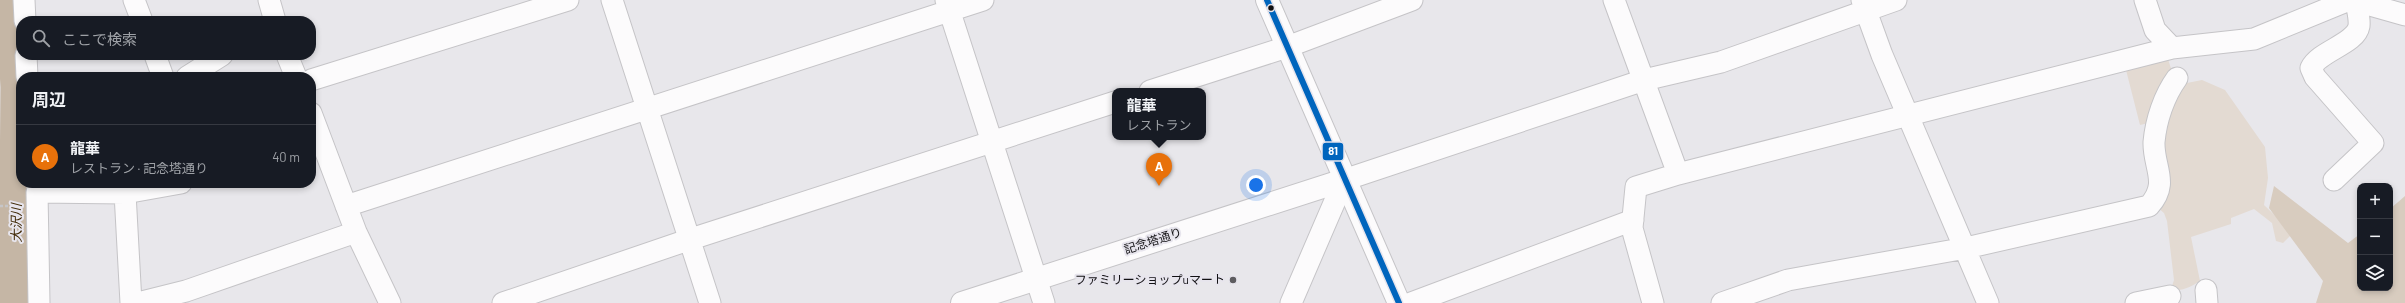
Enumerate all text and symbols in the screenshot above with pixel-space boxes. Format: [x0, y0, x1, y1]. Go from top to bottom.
unlabelled marker [1266, 3, 1276, 13]
search box [16, 16, 316, 60]
icon: search [30, 27, 52, 49]
text: ここで検索 [62, 30, 137, 48]
popup [1112, 88, 1206, 140]
text: 周辺 [32, 89, 66, 109]
text: 龍華 [1126, 96, 1157, 114]
text: レストラン [1126, 117, 1192, 133]
text: 龍華 [70, 139, 100, 157]
line badge: 81 [1322, 142, 1344, 161]
text: 81 [1328, 144, 1338, 157]
text: A [41, 149, 49, 165]
text: 40 m [272, 149, 300, 165]
pin: A [1146, 153, 1172, 186]
text: レストラン · 記念塔通り [70, 160, 208, 176]
your location [1246, 175, 1266, 195]
map controls [2357, 183, 2393, 291]
button: + [2357, 183, 2393, 219]
water label: 大沢川 [8, 202, 24, 243]
button: − [2357, 219, 2393, 255]
street label: 記念塔通り [1122, 224, 1183, 256]
button: layers [2357, 255, 2393, 291]
place label: ファミリーショップuマート [1075, 272, 1225, 286]
marker: ファミリーショップuマート [1228, 275, 1238, 285]

